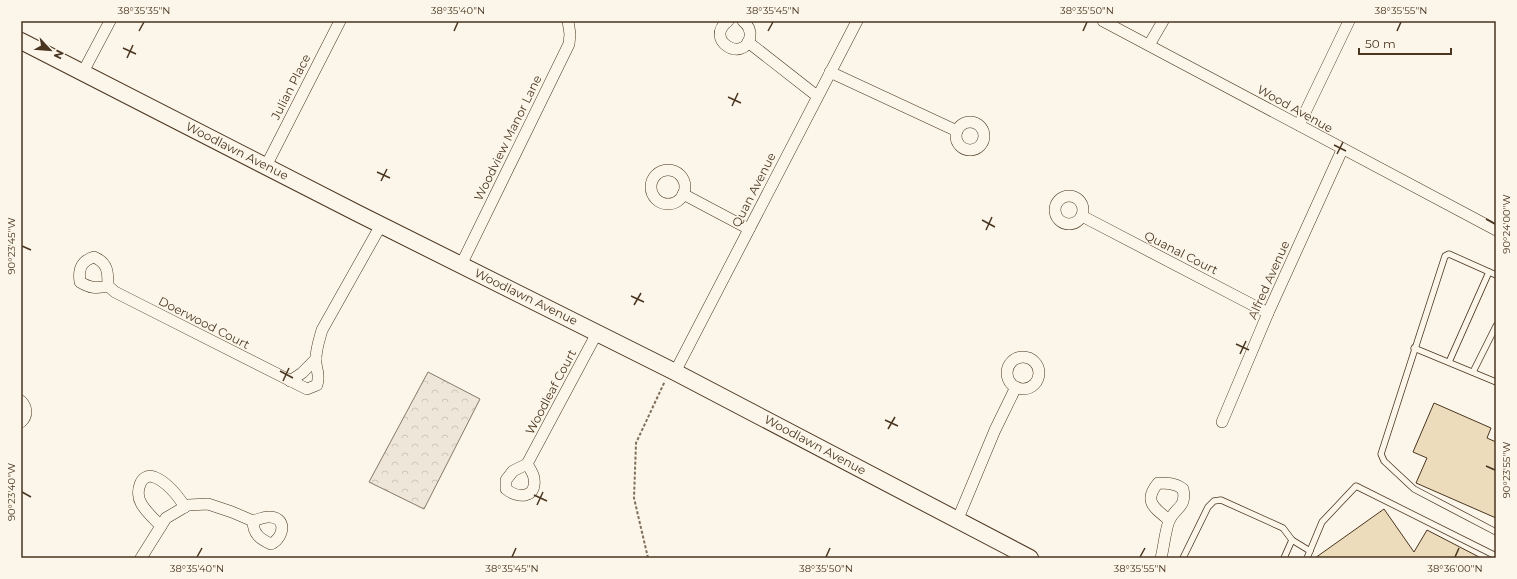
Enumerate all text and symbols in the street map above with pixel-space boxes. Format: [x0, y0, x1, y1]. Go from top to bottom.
text: 38°35'35"N [118, 4, 170, 17]
text: 38°35'40"N [431, 4, 485, 17]
text: 38°35'45"N [746, 4, 800, 17]
text: 38°35'50"N [1060, 4, 1114, 17]
text: 38°35'55"N [1375, 4, 1427, 17]
north arrow [30, 30, 70, 70]
scale bar [1359, 30, 1451, 56]
text: 50 m [1365, 36, 1396, 51]
text: N [51, 47, 67, 61]
street label: Julian Place [267, 51, 314, 123]
street label: Woodview Manor Lane [471, 72, 545, 203]
street label: Wood Avenue [1255, 82, 1336, 136]
street label: Woodlawn Avenue [183, 118, 291, 183]
street label: Quan Avenue [728, 150, 779, 230]
text: 90°24'00"W [1500, 194, 1513, 254]
text: 90°23'45"W [5, 217, 18, 275]
street label: Quanal Court [1142, 228, 1221, 278]
street label: Alfred Avenue [1245, 238, 1293, 321]
street label: Woodlawn Avenue [472, 265, 580, 328]
street label: Doerwood Court [156, 293, 252, 352]
street label: Woodleaf Court [522, 347, 579, 437]
street label: Woodlawn Avenue [762, 411, 869, 478]
text: 90°23'55"W [1500, 442, 1513, 498]
text: 90°23'40"W [5, 463, 18, 521]
text: 38°35'40"N [170, 562, 224, 575]
text: 38°35'45"N [485, 562, 539, 575]
text: 38°35'50"N [799, 562, 853, 575]
text: 38°35'55"N [1114, 562, 1166, 575]
text: 38°36'00"N [1427, 562, 1483, 575]

